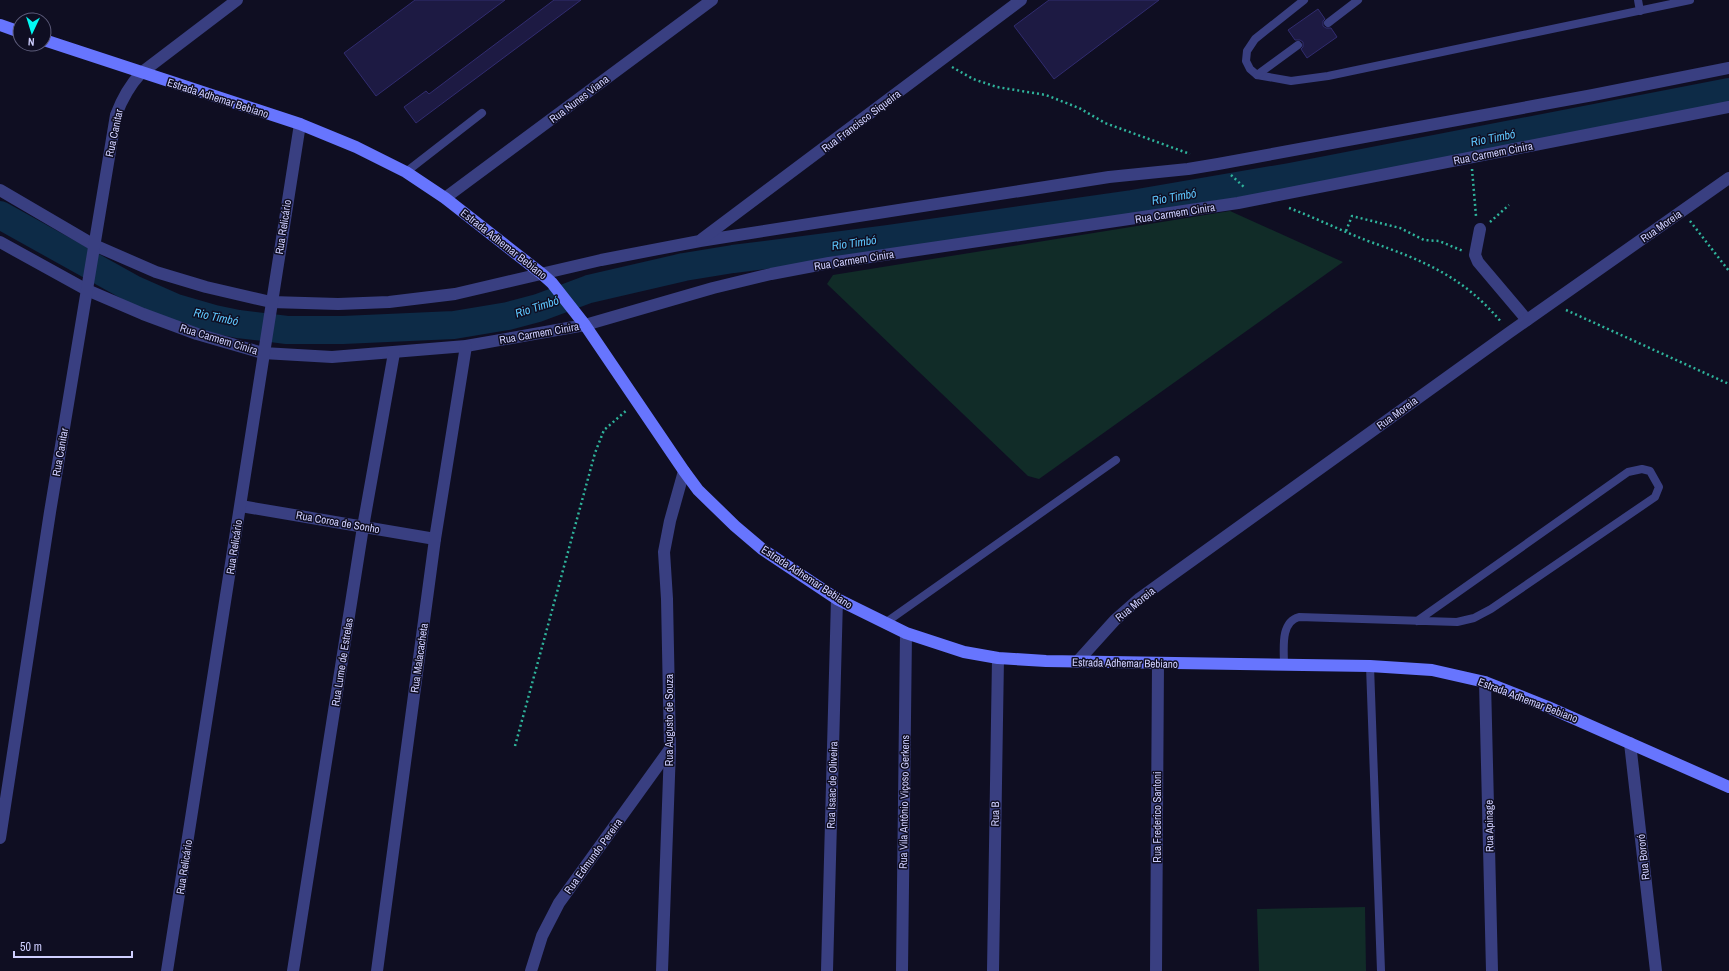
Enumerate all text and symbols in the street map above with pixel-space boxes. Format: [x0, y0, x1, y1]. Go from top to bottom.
north arrow [12, 12, 52, 52]
text: N [28, 35, 35, 49]
street label: Rua Nunes Viana [546, 72, 612, 126]
street label: Estrada Adhemar Bebiano [166, 75, 270, 121]
street label: Rua Francisco Siqueira [819, 87, 903, 155]
street label: Rua Canitar [102, 108, 126, 158]
water label: Rio Timbó [1469, 126, 1517, 150]
street label: Rua Carmem Cinira [1452, 138, 1534, 168]
water label: Rio Timbó [1150, 185, 1198, 209]
street label: Rua Relicário [272, 199, 294, 255]
street label: Rua Carmem Cinira [1134, 200, 1216, 226]
street label: Estrada Adhemar Bebiano [458, 206, 550, 282]
street label: Rua Moreia [1638, 207, 1684, 245]
water label: Rio Timbó [830, 232, 878, 254]
street label: Rua Carmem Cinira [813, 247, 895, 273]
water label: Rio Timbó [513, 292, 562, 322]
water label: Rio Timbó [192, 304, 240, 330]
street label: Rua Carmem Cinira [498, 319, 580, 347]
street label: Rua Carmem Cinira [178, 321, 260, 357]
street label: Rua Moreia [1374, 393, 1420, 433]
street label: Rua Canitar [49, 427, 71, 477]
street label: Rua Coroa de Sonho [295, 508, 381, 536]
street label: Rua Relicário [223, 519, 245, 575]
street label: Estrada Adhemar Bebiano [759, 542, 855, 612]
street label: Rua Moreia [1112, 584, 1158, 624]
street label: Rua Lume de Estrelas [328, 616, 356, 707]
street label: Rua Malacacheta [407, 622, 431, 694]
street label: Estrada Adhemar Bebiano [1072, 655, 1178, 671]
street label: Rua Augusto de Souza [662, 674, 676, 766]
street label: Estrada Adhemar Bebiano [1476, 675, 1580, 725]
street label: Rua Vila Antônio Viçoso Gerkens [896, 734, 912, 869]
street label: Rua Isaac de Oliveira [823, 741, 841, 829]
street label: Rua Frederico Santoni [1150, 771, 1164, 863]
street label: Rua Apinage [1482, 800, 1496, 852]
street label: Rua B [988, 801, 1002, 827]
street label: Rua Edmundo Pereira [561, 816, 625, 896]
street label: Rua Bororó [1634, 833, 1652, 881]
street label: Rua Relicário [173, 839, 195, 895]
scale bar [14, 933, 132, 959]
text: 50 m [20, 939, 42, 955]

